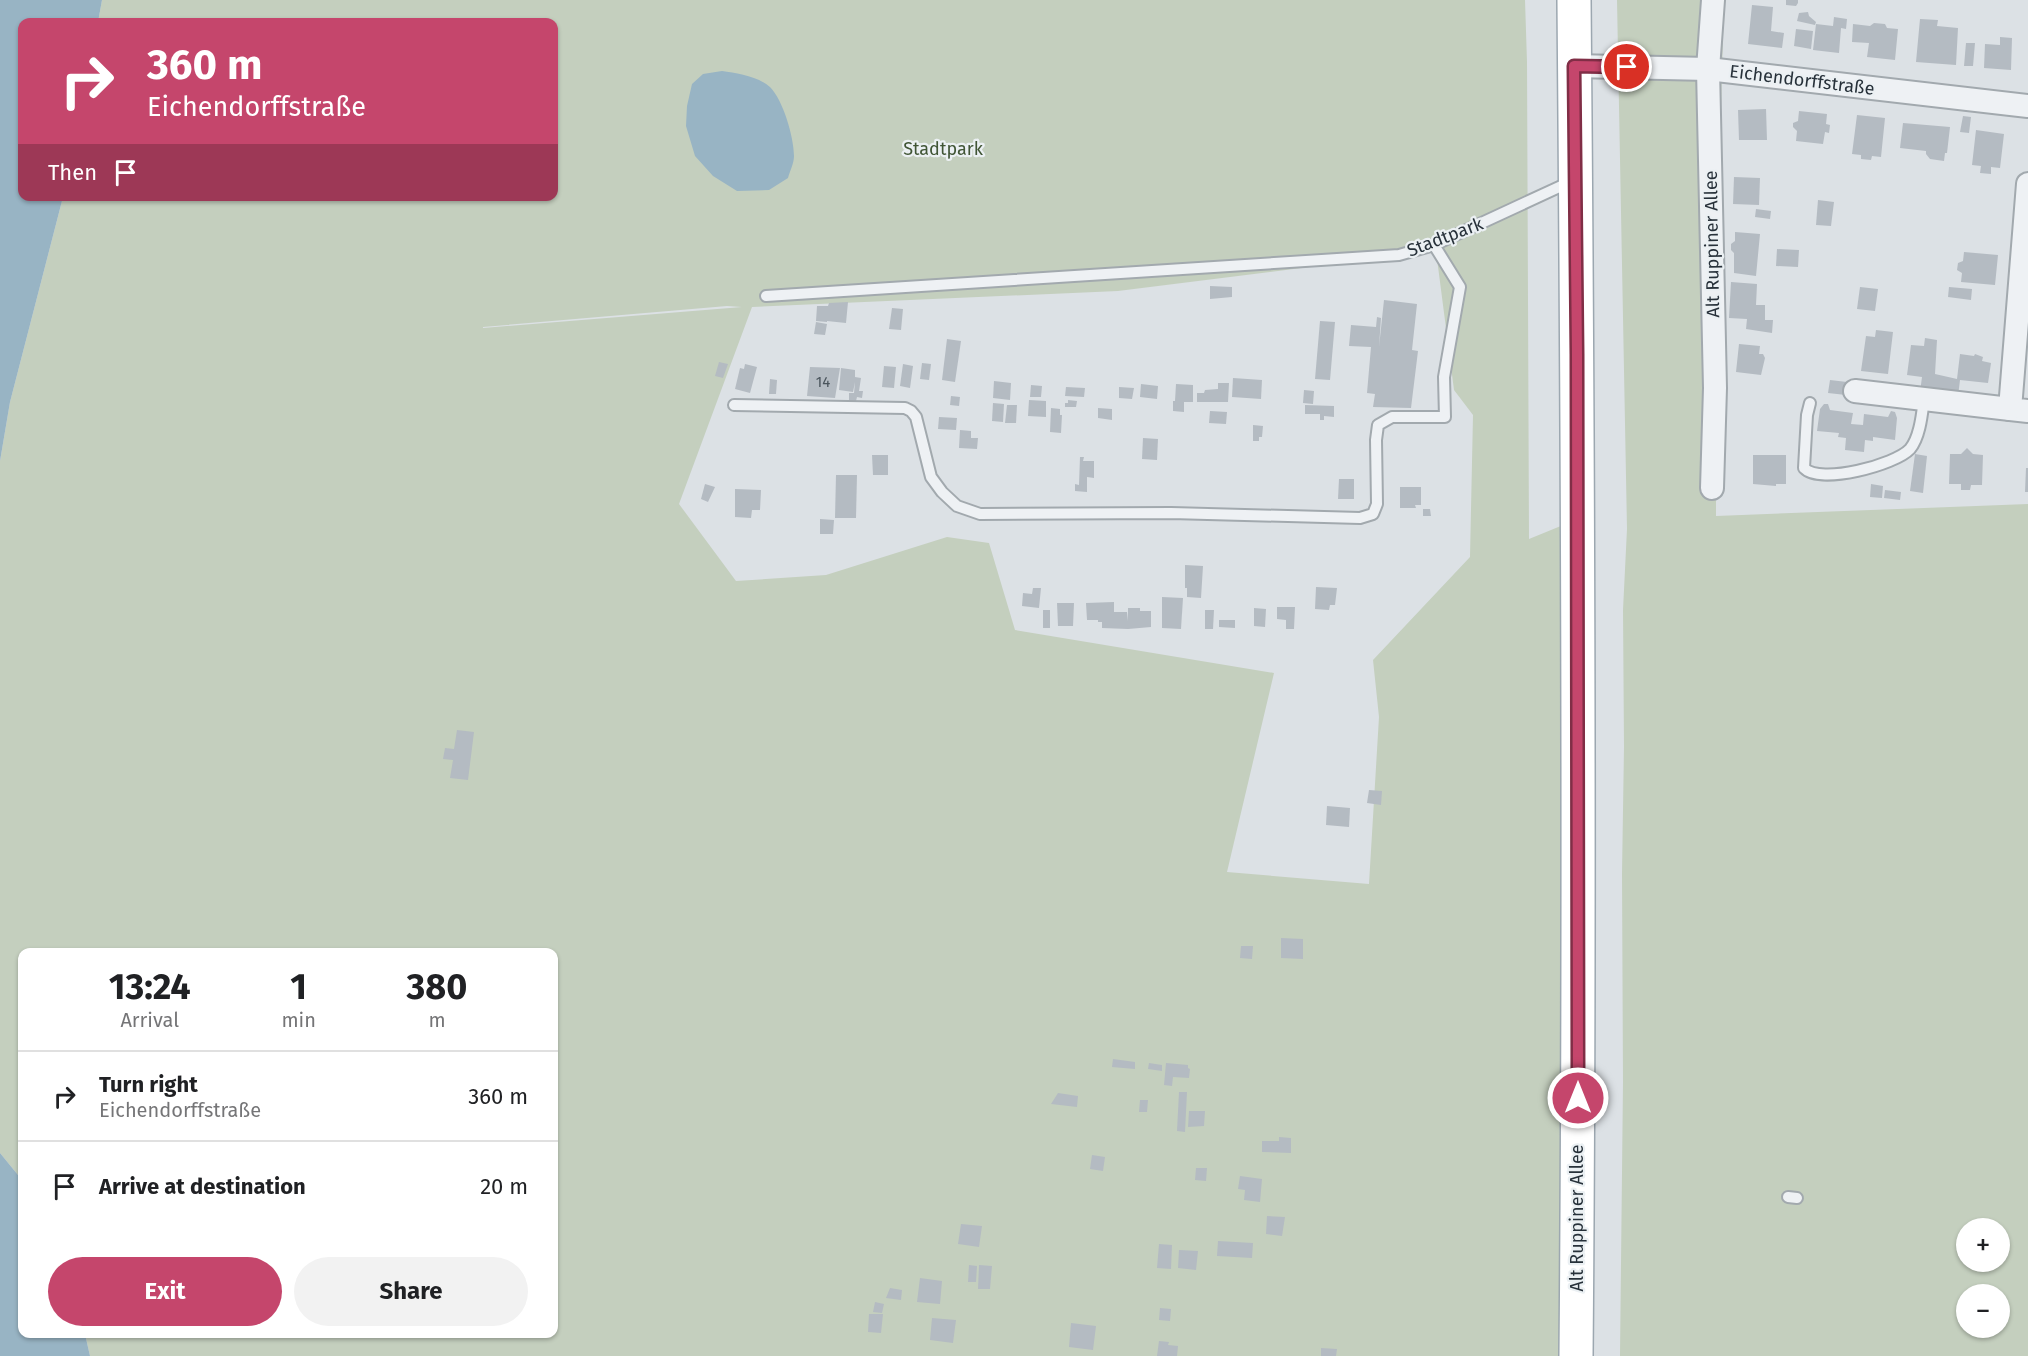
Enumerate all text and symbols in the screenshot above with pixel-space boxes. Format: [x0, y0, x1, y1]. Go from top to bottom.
text: 360 m [147, 40, 263, 90]
pin [1601, 41, 1652, 92]
icon: right [48, 42, 126, 120]
icon: arrive [1610, 50, 1643, 83]
street label: Eichendorffstraße [1728, 60, 1876, 100]
text: Eichendorffstraße [147, 91, 366, 123]
park label: Stadtpark [903, 138, 984, 160]
icon: arrive [109, 156, 142, 189]
text: Then [48, 159, 97, 186]
street label: Alt Ruppiner Allee [1700, 170, 1724, 318]
street label: Stadtpark [1404, 212, 1487, 262]
house number: 14 [816, 373, 830, 391]
text: 13:24 [109, 965, 191, 1009]
text: 1 [290, 965, 307, 1009]
text: 380 [407, 965, 467, 1009]
text: Arrival [120, 1008, 179, 1032]
text: min [281, 1008, 316, 1032]
text: m [428, 1008, 446, 1032]
position arrow [1546, 1066, 1610, 1130]
text: Turn right [99, 1071, 198, 1098]
icon: right [48, 1080, 81, 1113]
text: 360 m [468, 1083, 528, 1110]
text: Eichendorffstraße [99, 1098, 261, 1122]
street label: Alt Ruppiner Allee [1566, 1144, 1588, 1292]
icon: arrive [48, 1170, 81, 1203]
text: Arrive at destination [99, 1173, 306, 1200]
text: 20 m [480, 1173, 528, 1200]
map controls [1956, 1218, 2010, 1338]
button: + [1956, 1218, 2010, 1272]
button: Exit [48, 1257, 282, 1326]
button: Share [294, 1257, 528, 1326]
button: − [1956, 1284, 2010, 1338]

